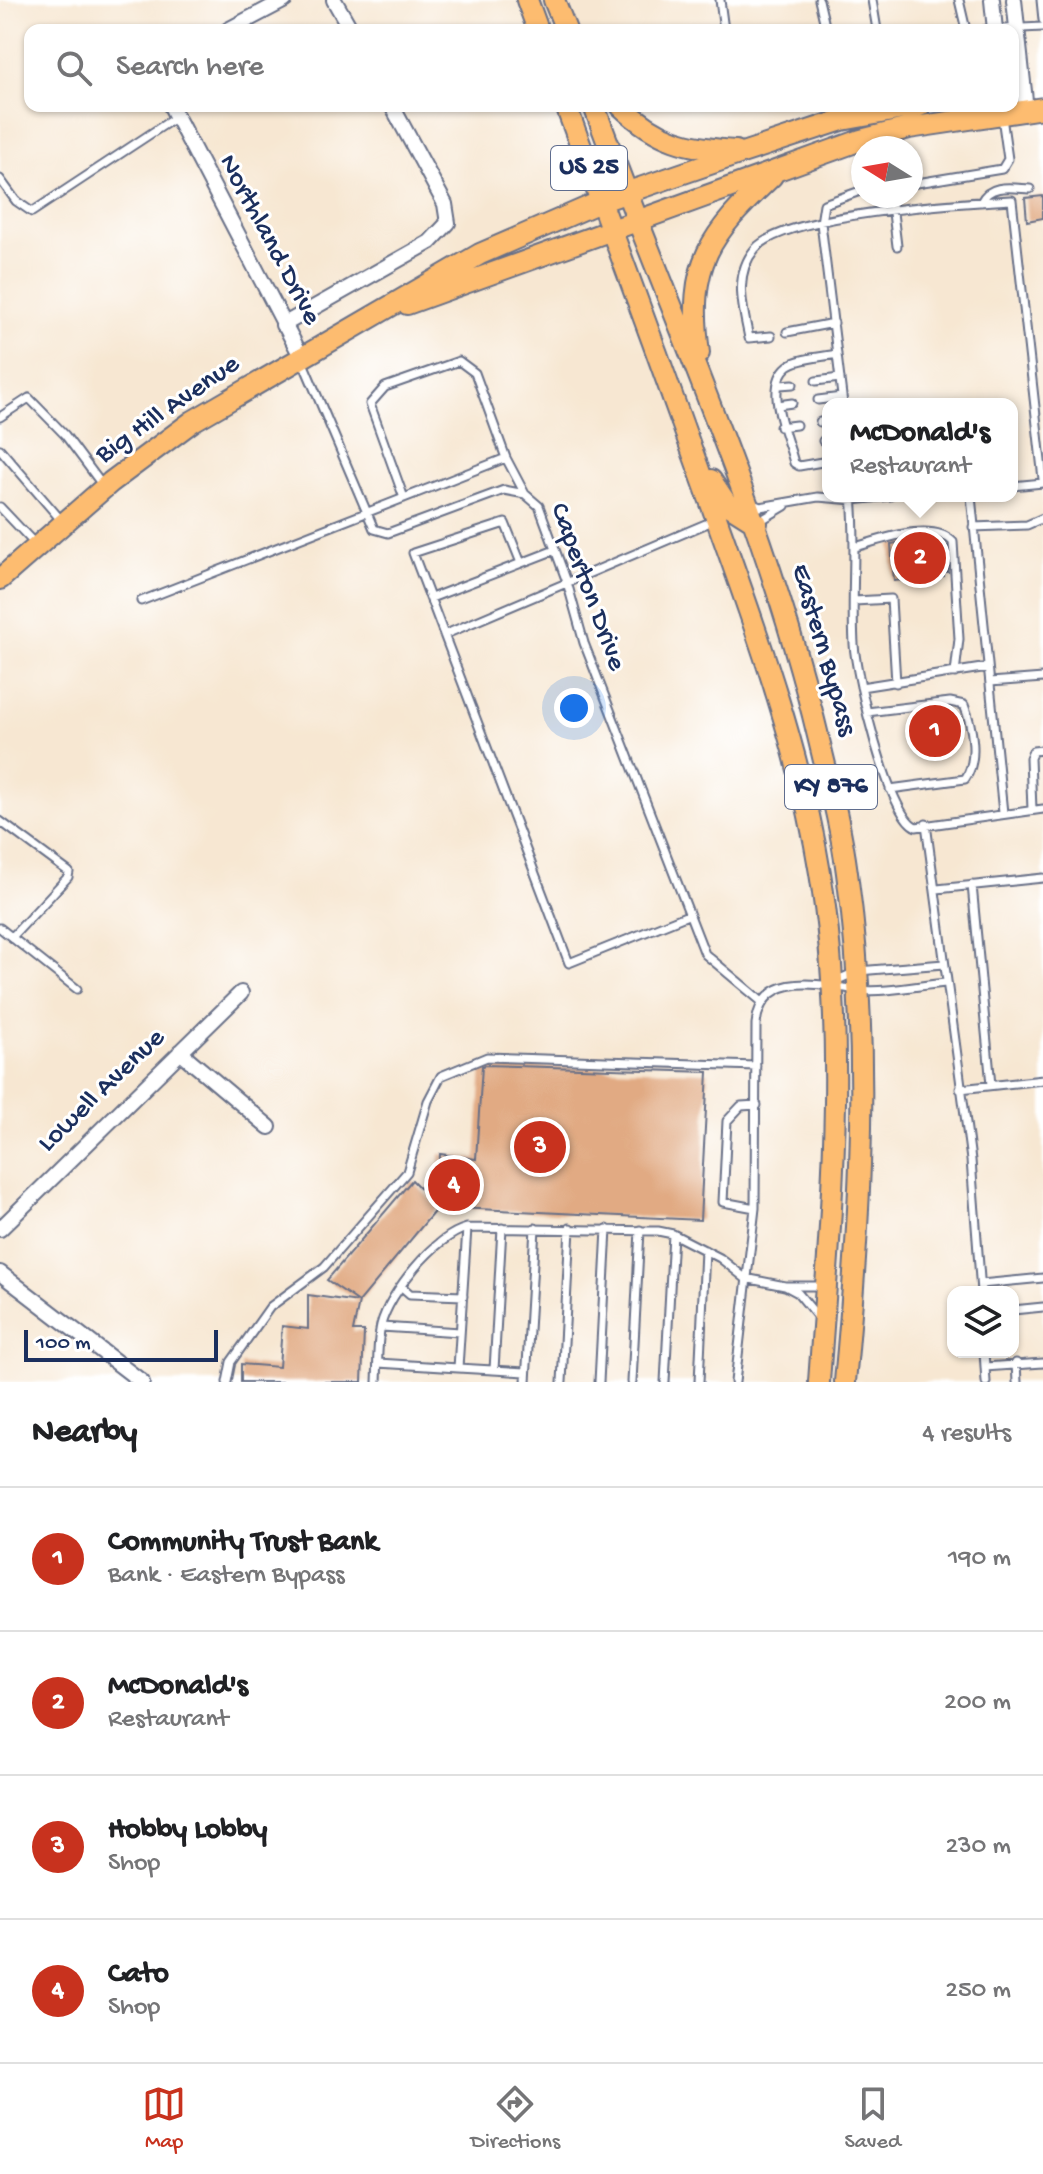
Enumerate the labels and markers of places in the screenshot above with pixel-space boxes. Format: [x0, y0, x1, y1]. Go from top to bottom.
pin: 2 [894, 528, 946, 588]
pin: 1 [909, 701, 961, 761]
pin: 3 [514, 1117, 566, 1177]
pin: 4 [428, 1155, 480, 1215]

